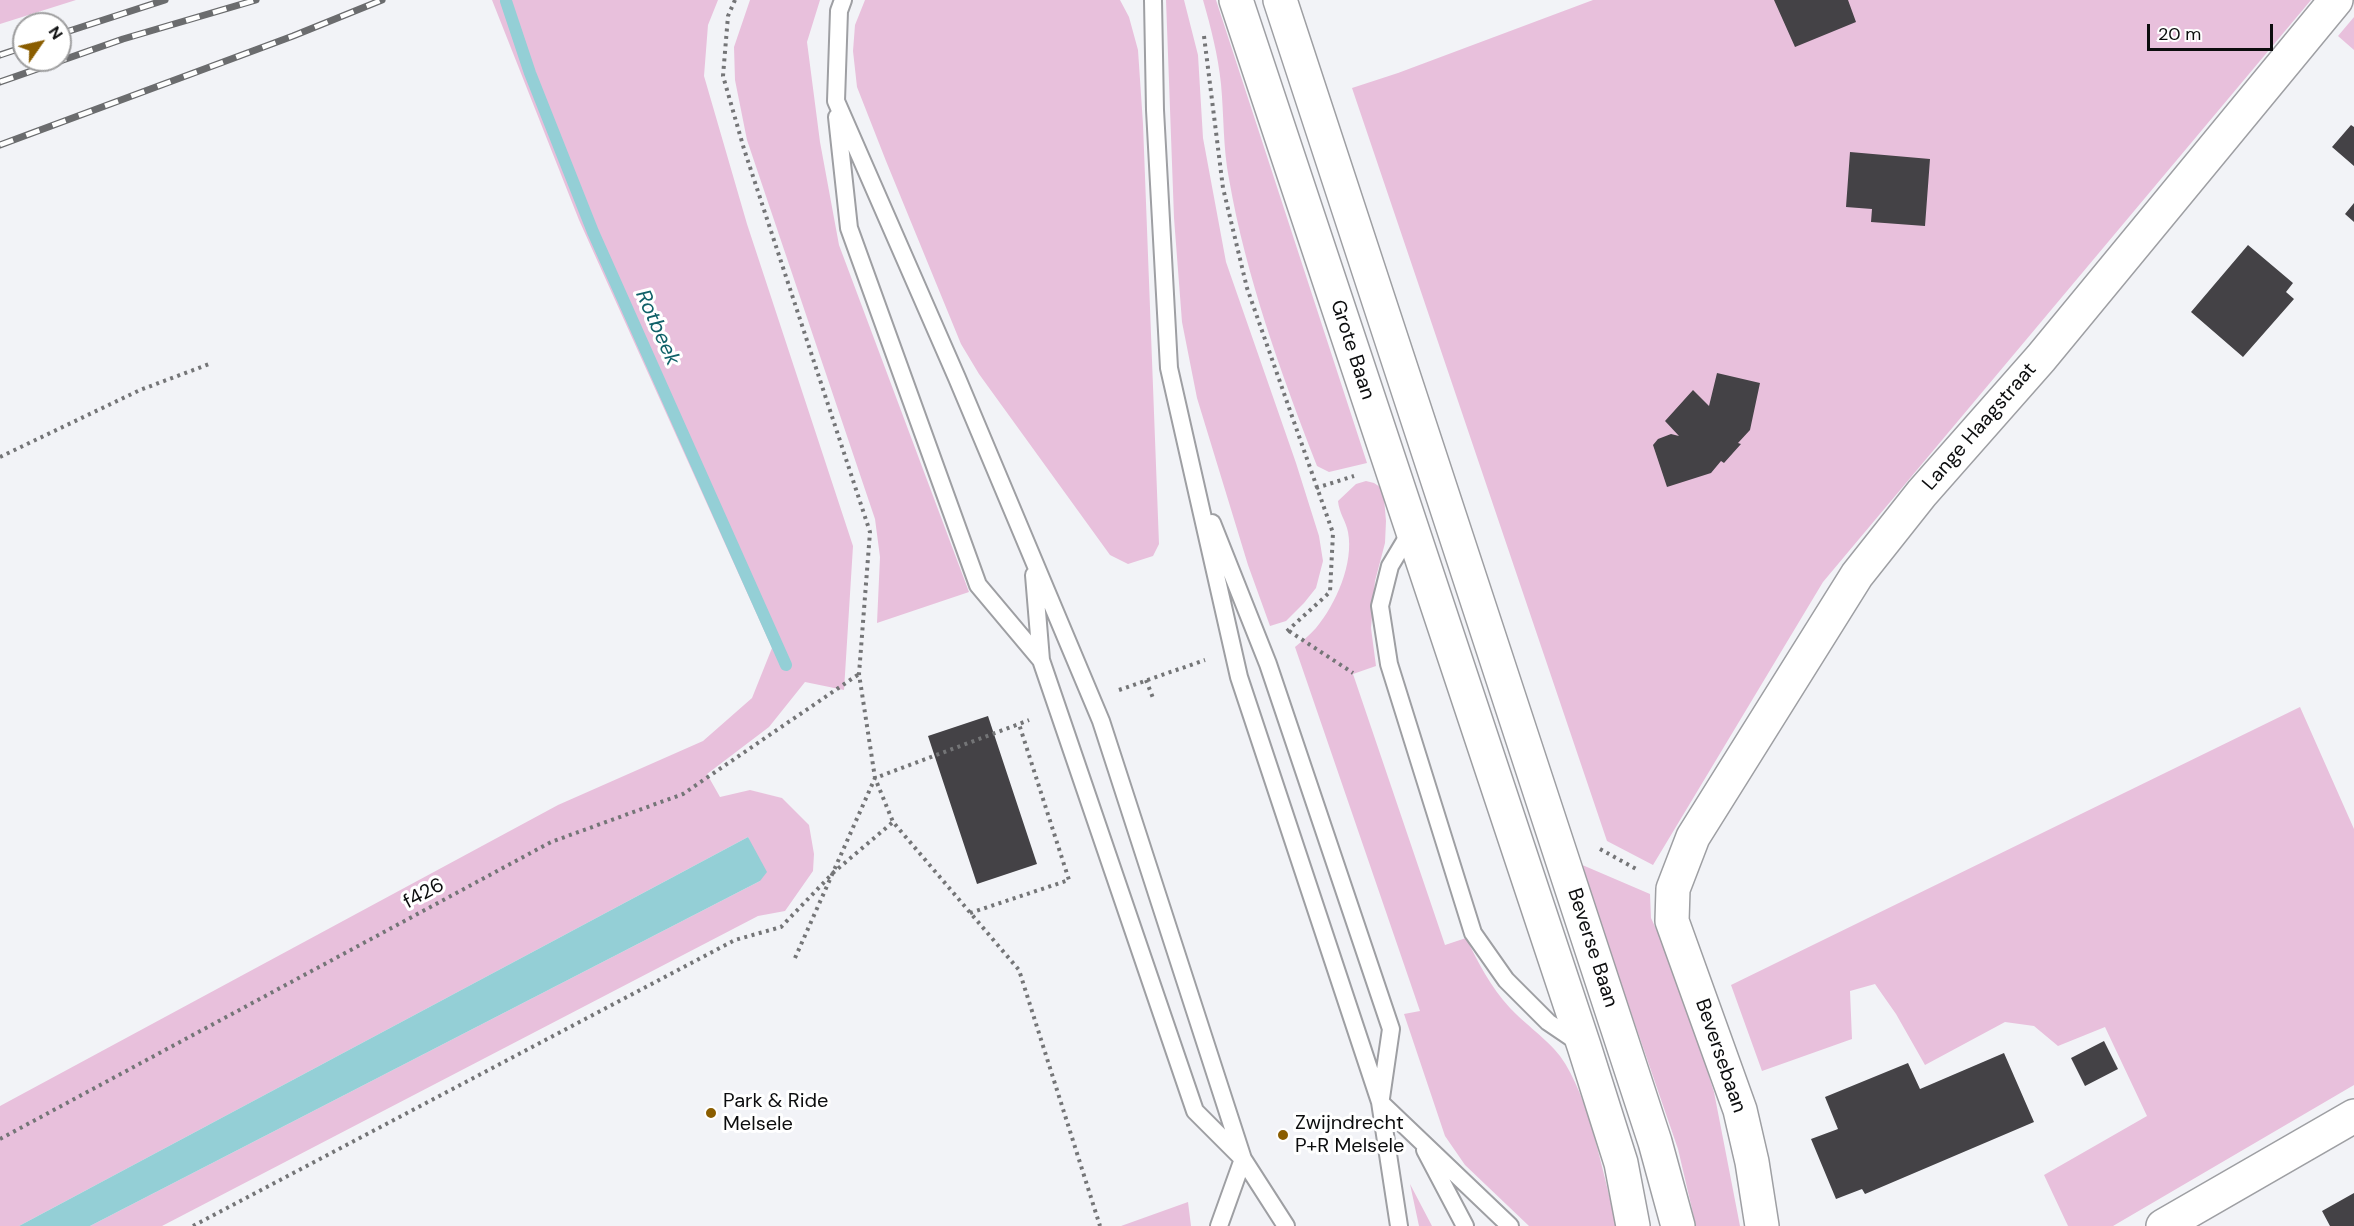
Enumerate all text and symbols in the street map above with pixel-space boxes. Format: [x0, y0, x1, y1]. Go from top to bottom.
north arrow [12, 12, 72, 72]
scale bar [2150, 12, 2276, 50]
text: N [44, 22, 68, 43]
text: 20 m [2158, 22, 2201, 46]
water label: Rotbeek [629, 286, 685, 370]
street label: Grote Baan [1325, 297, 1379, 403]
street label: Lange Haagstraat [1918, 358, 2042, 496]
street label: f426 [400, 873, 448, 915]
street label: Beverse Baan [1561, 885, 1623, 1011]
street label: Beversebaan [1689, 996, 1751, 1116]
place label: Park & Ride Melsele [723, 1090, 828, 1137]
marker: Park & Ride Melsele [704, 1106, 718, 1120]
place label: Zwijndrecht P+R Melsele [1295, 1112, 1404, 1159]
marker: Zwijndrecht P+R Melsele [1276, 1128, 1290, 1142]

